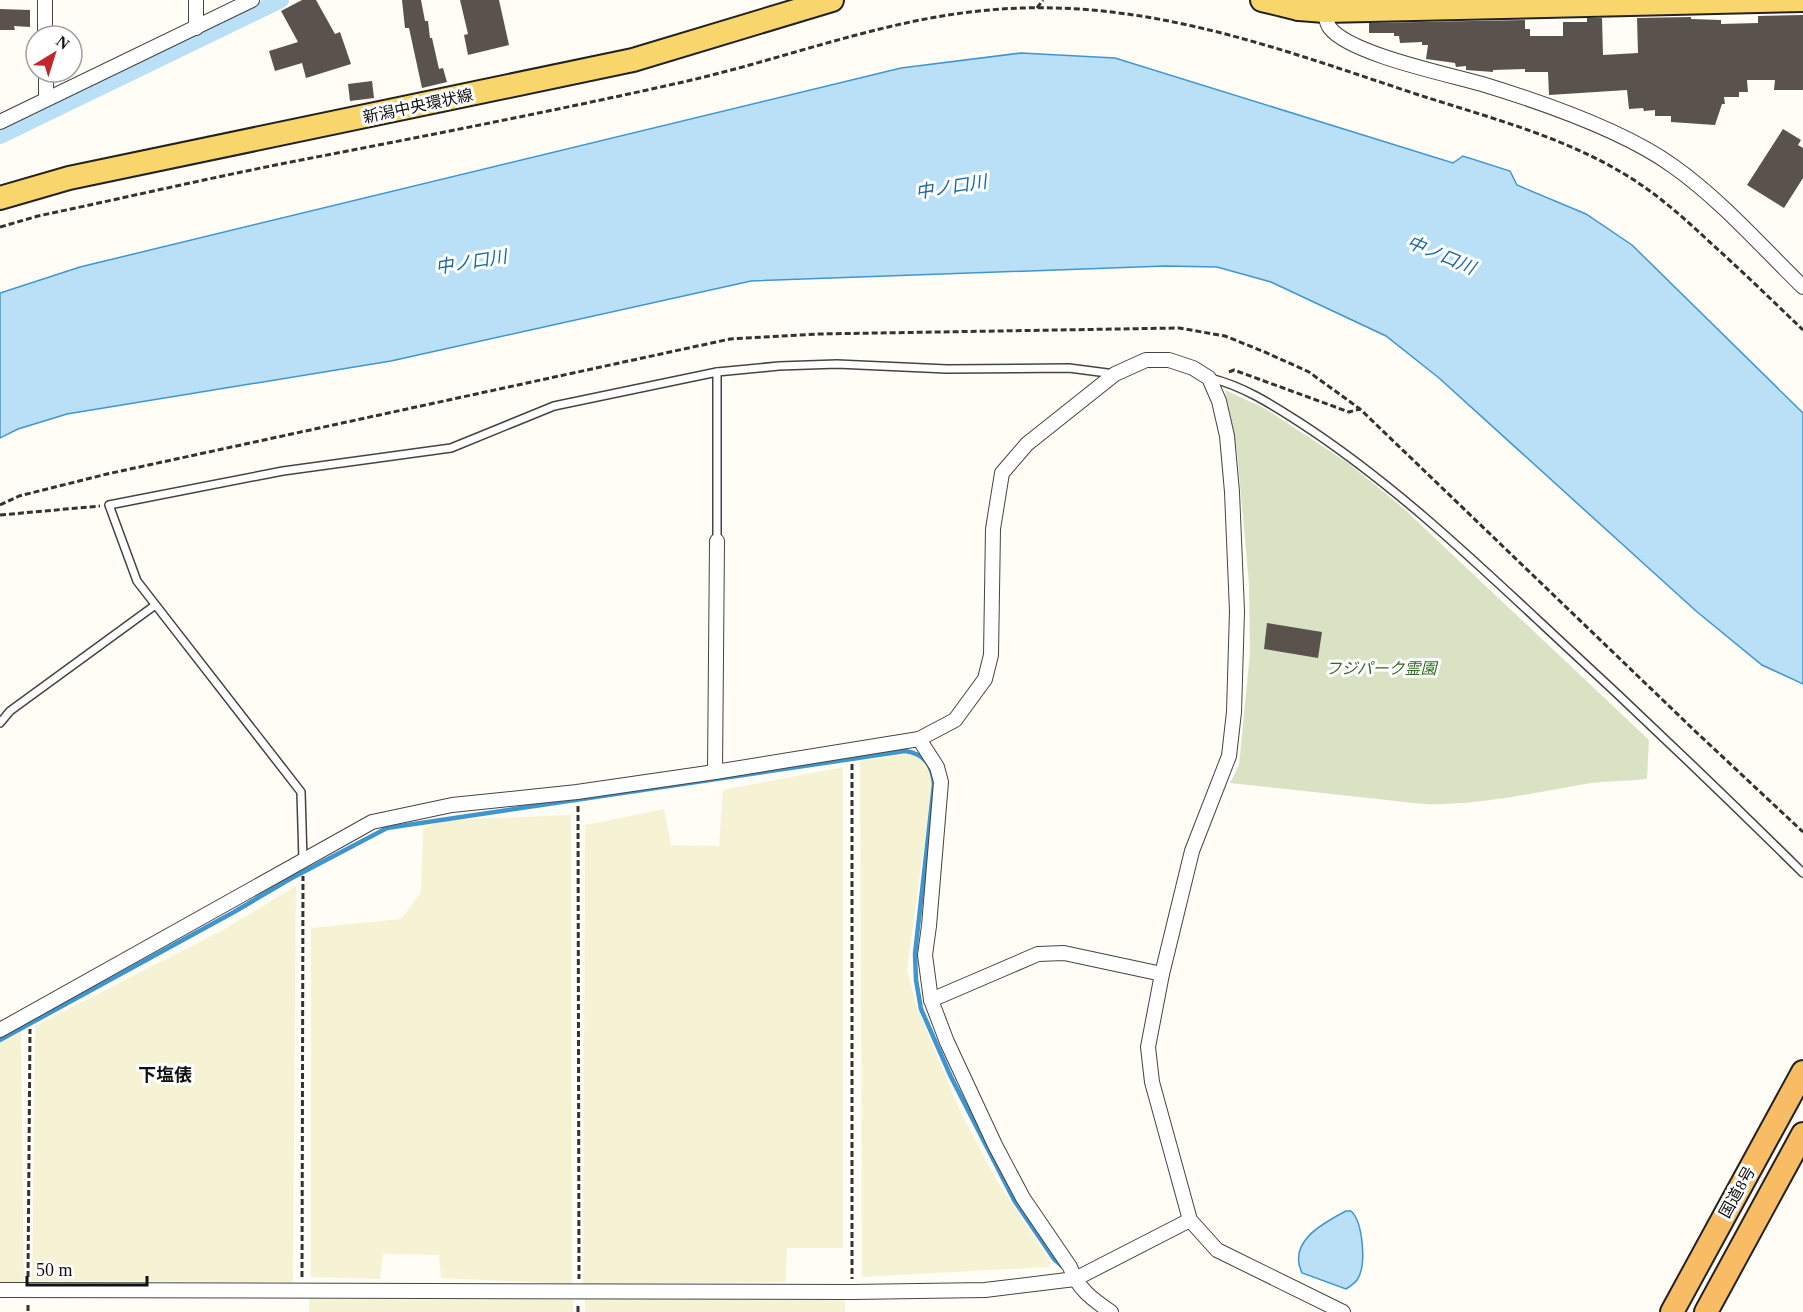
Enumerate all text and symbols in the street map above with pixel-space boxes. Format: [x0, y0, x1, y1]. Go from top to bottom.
north arrow [24, 24, 84, 84]
text: N [53, 32, 73, 53]
street label: 新潟中央環状線 [361, 86, 475, 126]
water label: 中ノ口川 [914, 171, 990, 203]
water label: 中ノ口川 [1404, 232, 1480, 279]
water label: 中ノ口川 [434, 246, 510, 278]
park label: フジパーク霊園 [1325, 660, 1439, 677]
district label: 下塩俵 [138, 1065, 192, 1085]
street label: 国道8号 [1716, 1163, 1758, 1221]
scale bar [27, 1249, 147, 1287]
text: 50 m [36, 1260, 73, 1280]

